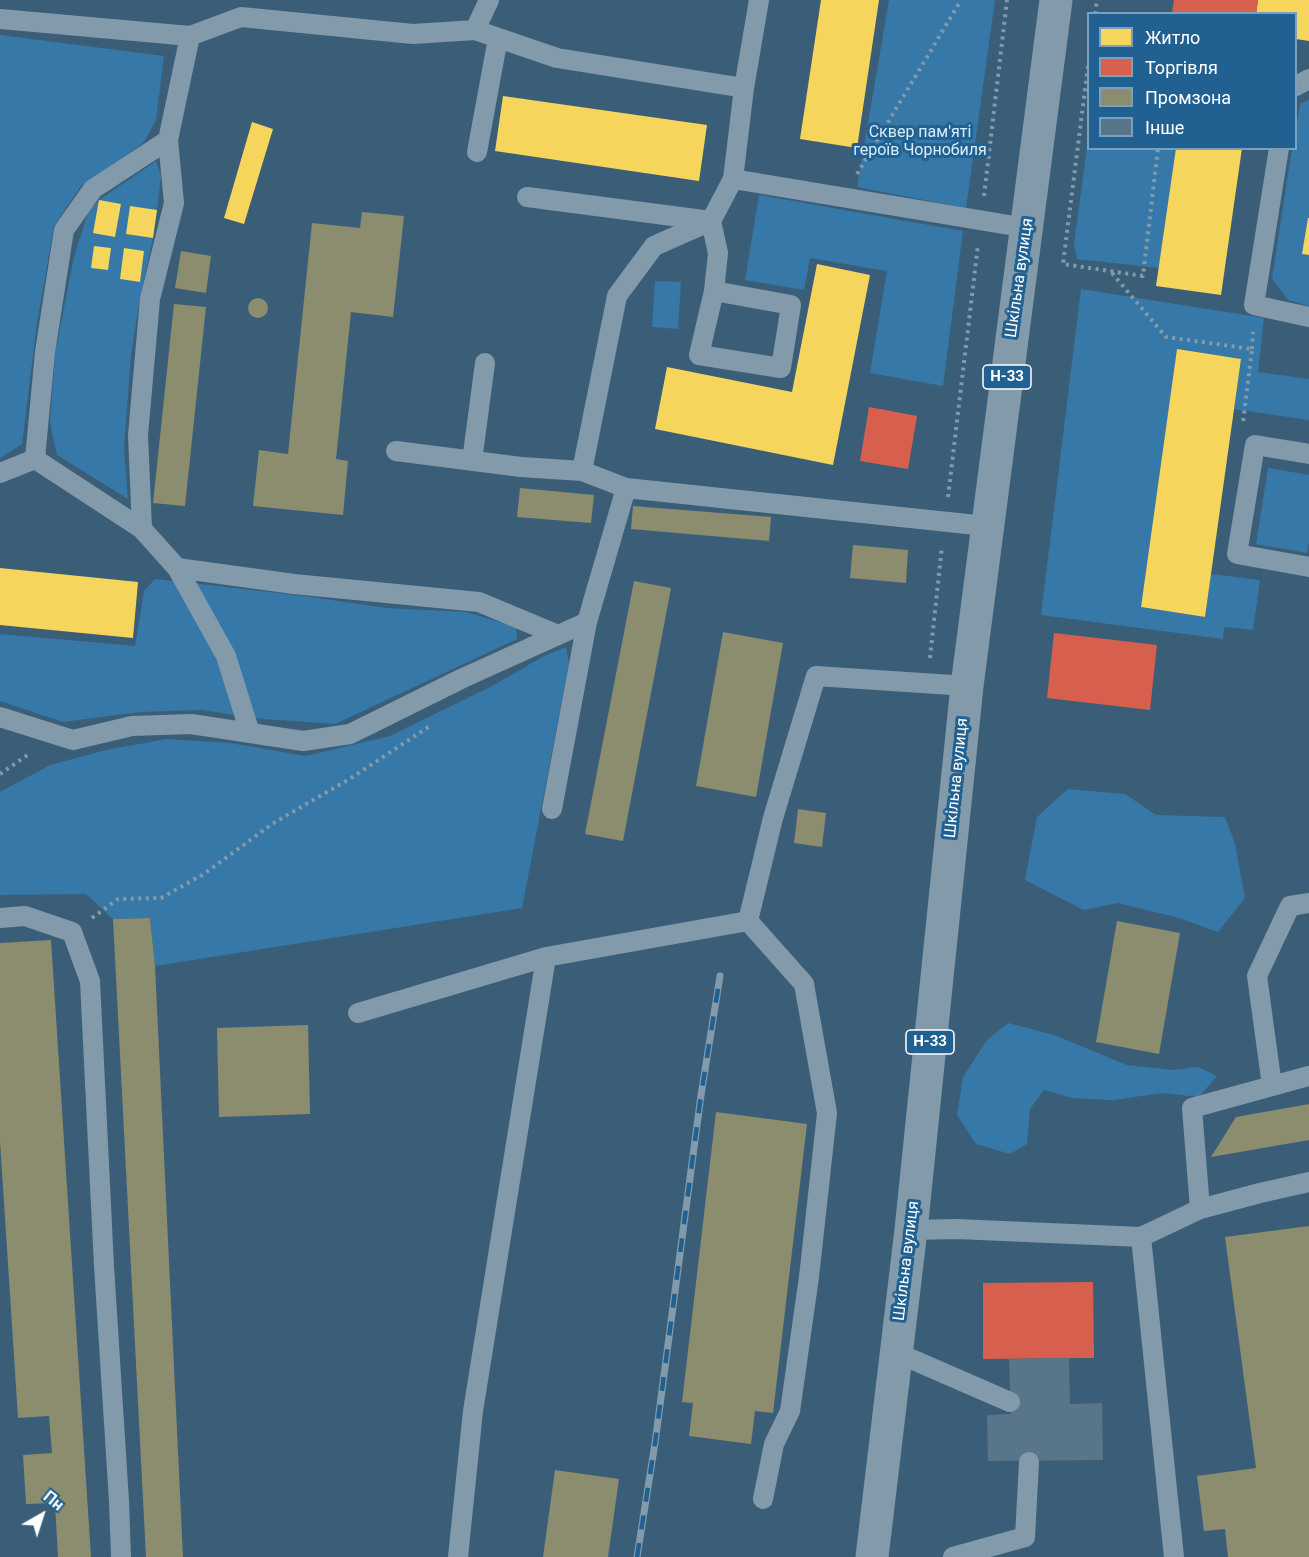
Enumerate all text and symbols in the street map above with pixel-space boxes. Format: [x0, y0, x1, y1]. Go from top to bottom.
legend [1087, 12, 1297, 150]
text: Житло [1145, 27, 1200, 48]
text: Торгівля [1145, 57, 1218, 78]
text: Промзона [1145, 87, 1231, 108]
text: Інше [1145, 117, 1184, 138]
park label: Сквер пам'яті героїв Чорнобиля [853, 123, 987, 161]
street label: Шкільна вулиця [1002, 217, 1038, 339]
road number: Н-33 [983, 365, 1031, 389]
street label: Шкільна вулиця [941, 717, 973, 839]
road number: Н-33 [906, 1030, 954, 1054]
street label: Шкільна вулиця [890, 1200, 924, 1322]
north arrow [12, 1485, 72, 1545]
text: Пн [40, 1487, 68, 1514]

